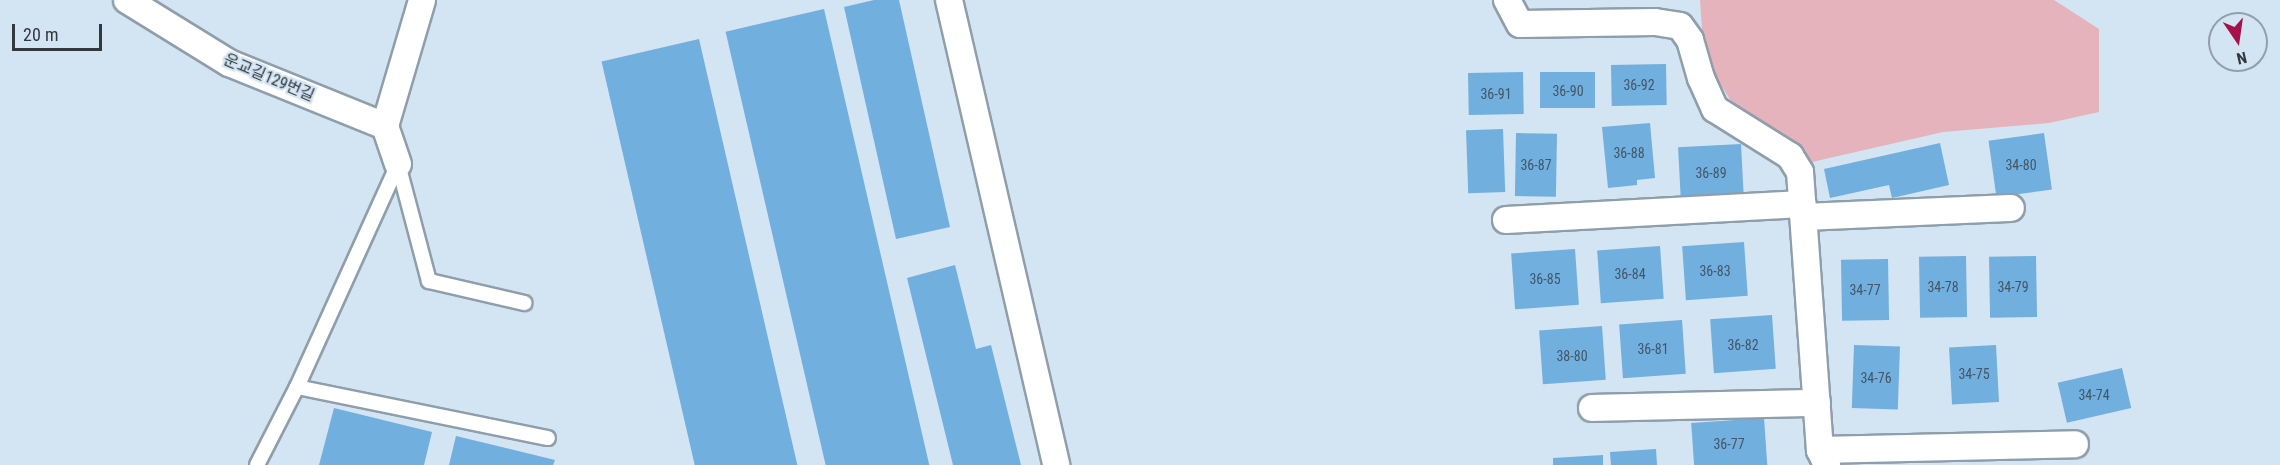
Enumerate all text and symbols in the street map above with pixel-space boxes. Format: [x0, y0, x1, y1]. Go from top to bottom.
scale bar [15, 12, 105, 50]
north arrow [2208, 12, 2268, 72]
text: 20 m [23, 24, 58, 45]
text: N [2235, 48, 2249, 68]
street label: 운교길129번길 [220, 50, 318, 106]
house number: 36-92 [1623, 77, 1655, 93]
house number: 36-90 [1552, 83, 1584, 99]
house number: 36-91 [1480, 86, 1512, 102]
house number: 36-88 [1613, 145, 1645, 161]
house number: 36-87 [1520, 157, 1552, 173]
house number: 34-80 [2005, 157, 2037, 173]
house number: 36-89 [1695, 165, 1727, 181]
house number: 36-83 [1699, 263, 1731, 279]
house number: 36-84 [1614, 266, 1646, 282]
house number: 36-85 [1529, 271, 1561, 287]
house number: 34-78 [1927, 279, 1959, 295]
house number: 34-79 [1997, 279, 2029, 295]
house number: 34-77 [1849, 282, 1881, 298]
house number: 36-82 [1727, 337, 1759, 353]
house number: 36-81 [1637, 341, 1669, 357]
house number: 38-80 [1556, 348, 1588, 364]
house number: 34-75 [1958, 366, 1990, 382]
house number: 34-76 [1860, 370, 1892, 386]
house number: 34-74 [2078, 387, 2110, 403]
house number: 36-77 [1713, 436, 1745, 452]

